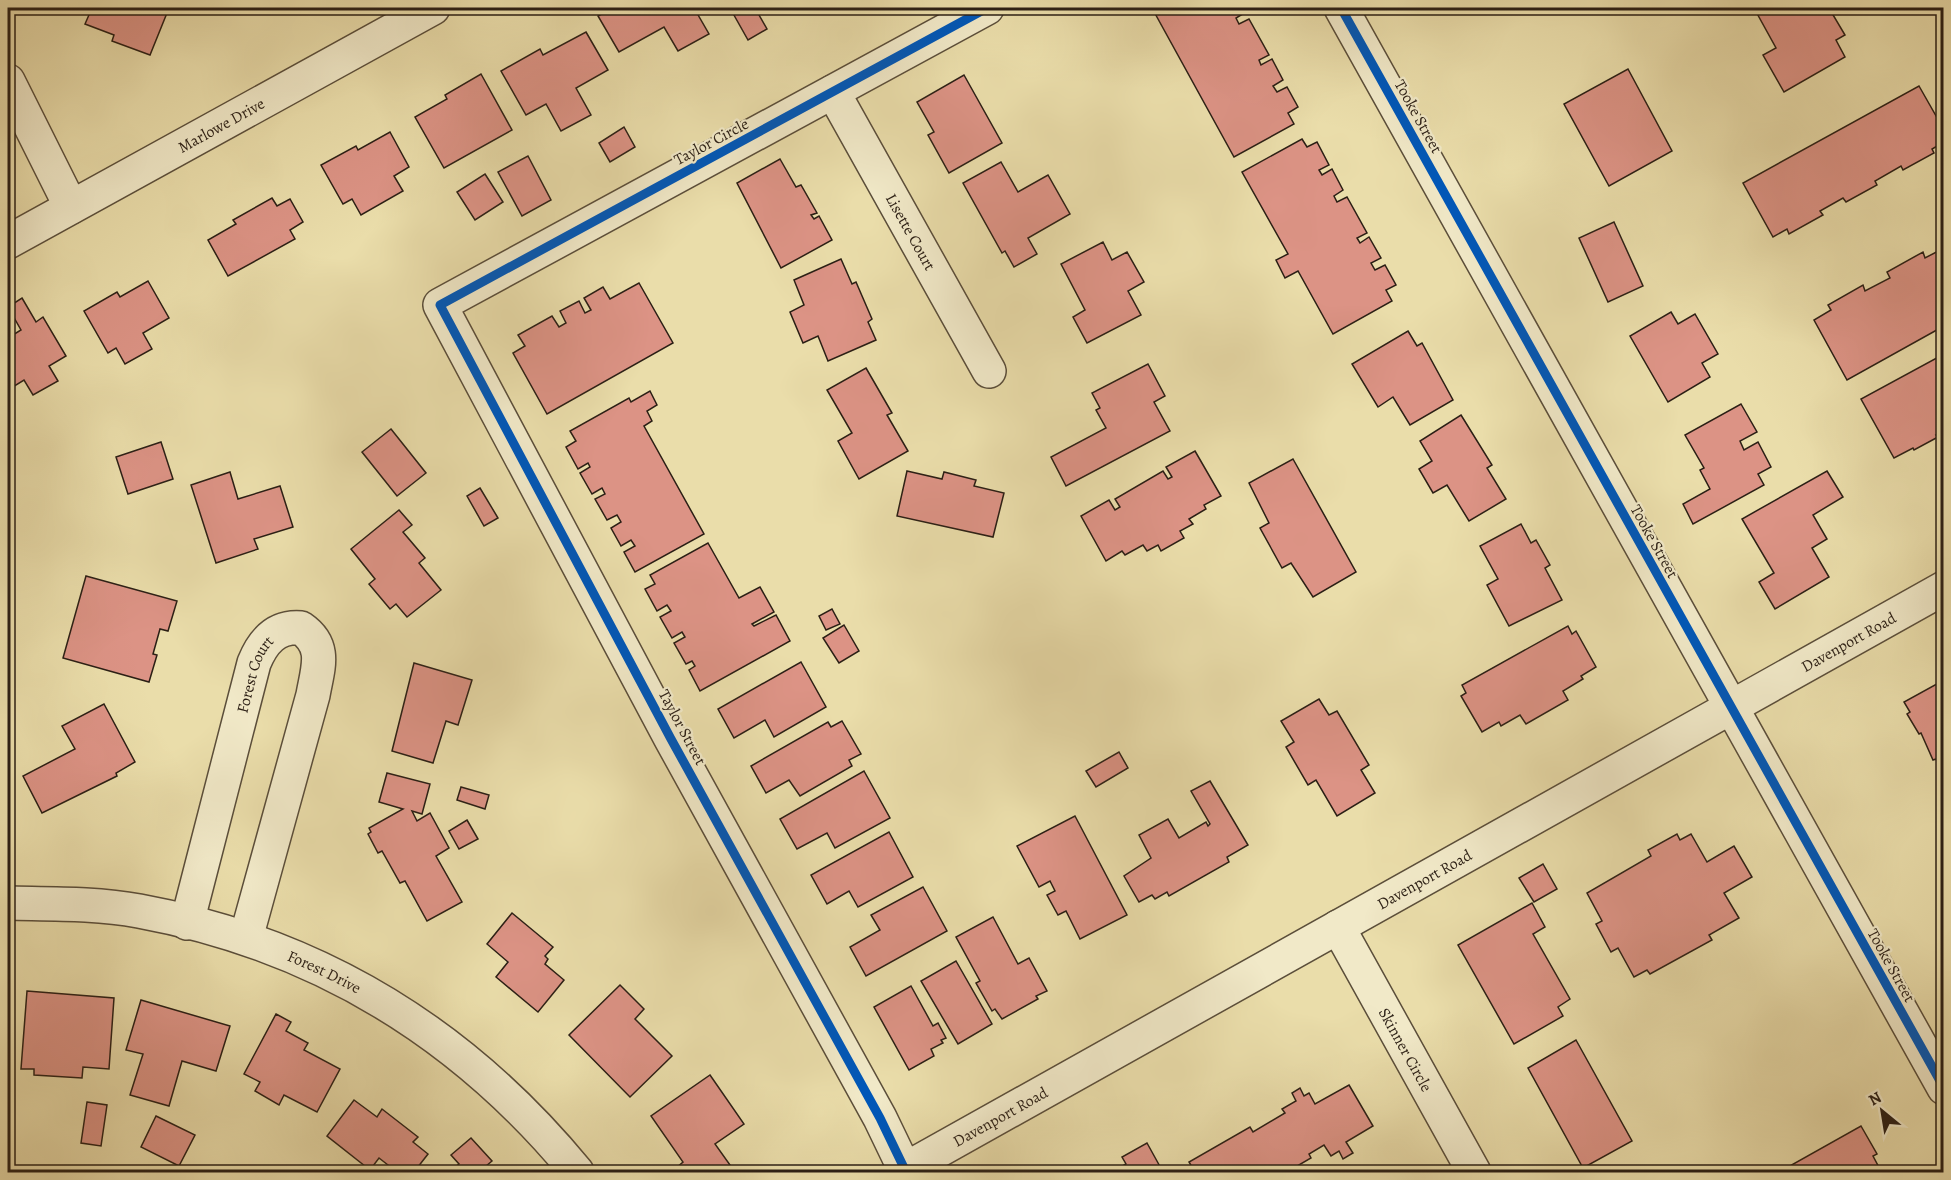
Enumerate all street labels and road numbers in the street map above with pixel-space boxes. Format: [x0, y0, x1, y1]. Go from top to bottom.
street label: Tooke Street [1389, 76, 1447, 157]
street label: Marlowe Drive [174, 93, 269, 158]
street label: Taylor Circle [670, 113, 753, 171]
street label: Lisette Court [880, 190, 941, 275]
street label: Tooke Street [1625, 501, 1683, 582]
street label: Davenport Road [1797, 607, 1900, 678]
street label: Forest Court [232, 631, 279, 715]
street label: Taylor Street [653, 686, 711, 769]
street label: Davenport Road [1373, 844, 1476, 915]
street label: Tooke Street [1862, 925, 1920, 1006]
street label: Forest Drive [284, 945, 365, 999]
street label: Skinner Circle [1373, 1004, 1437, 1096]
street label: Davenport Road [949, 1082, 1052, 1153]

